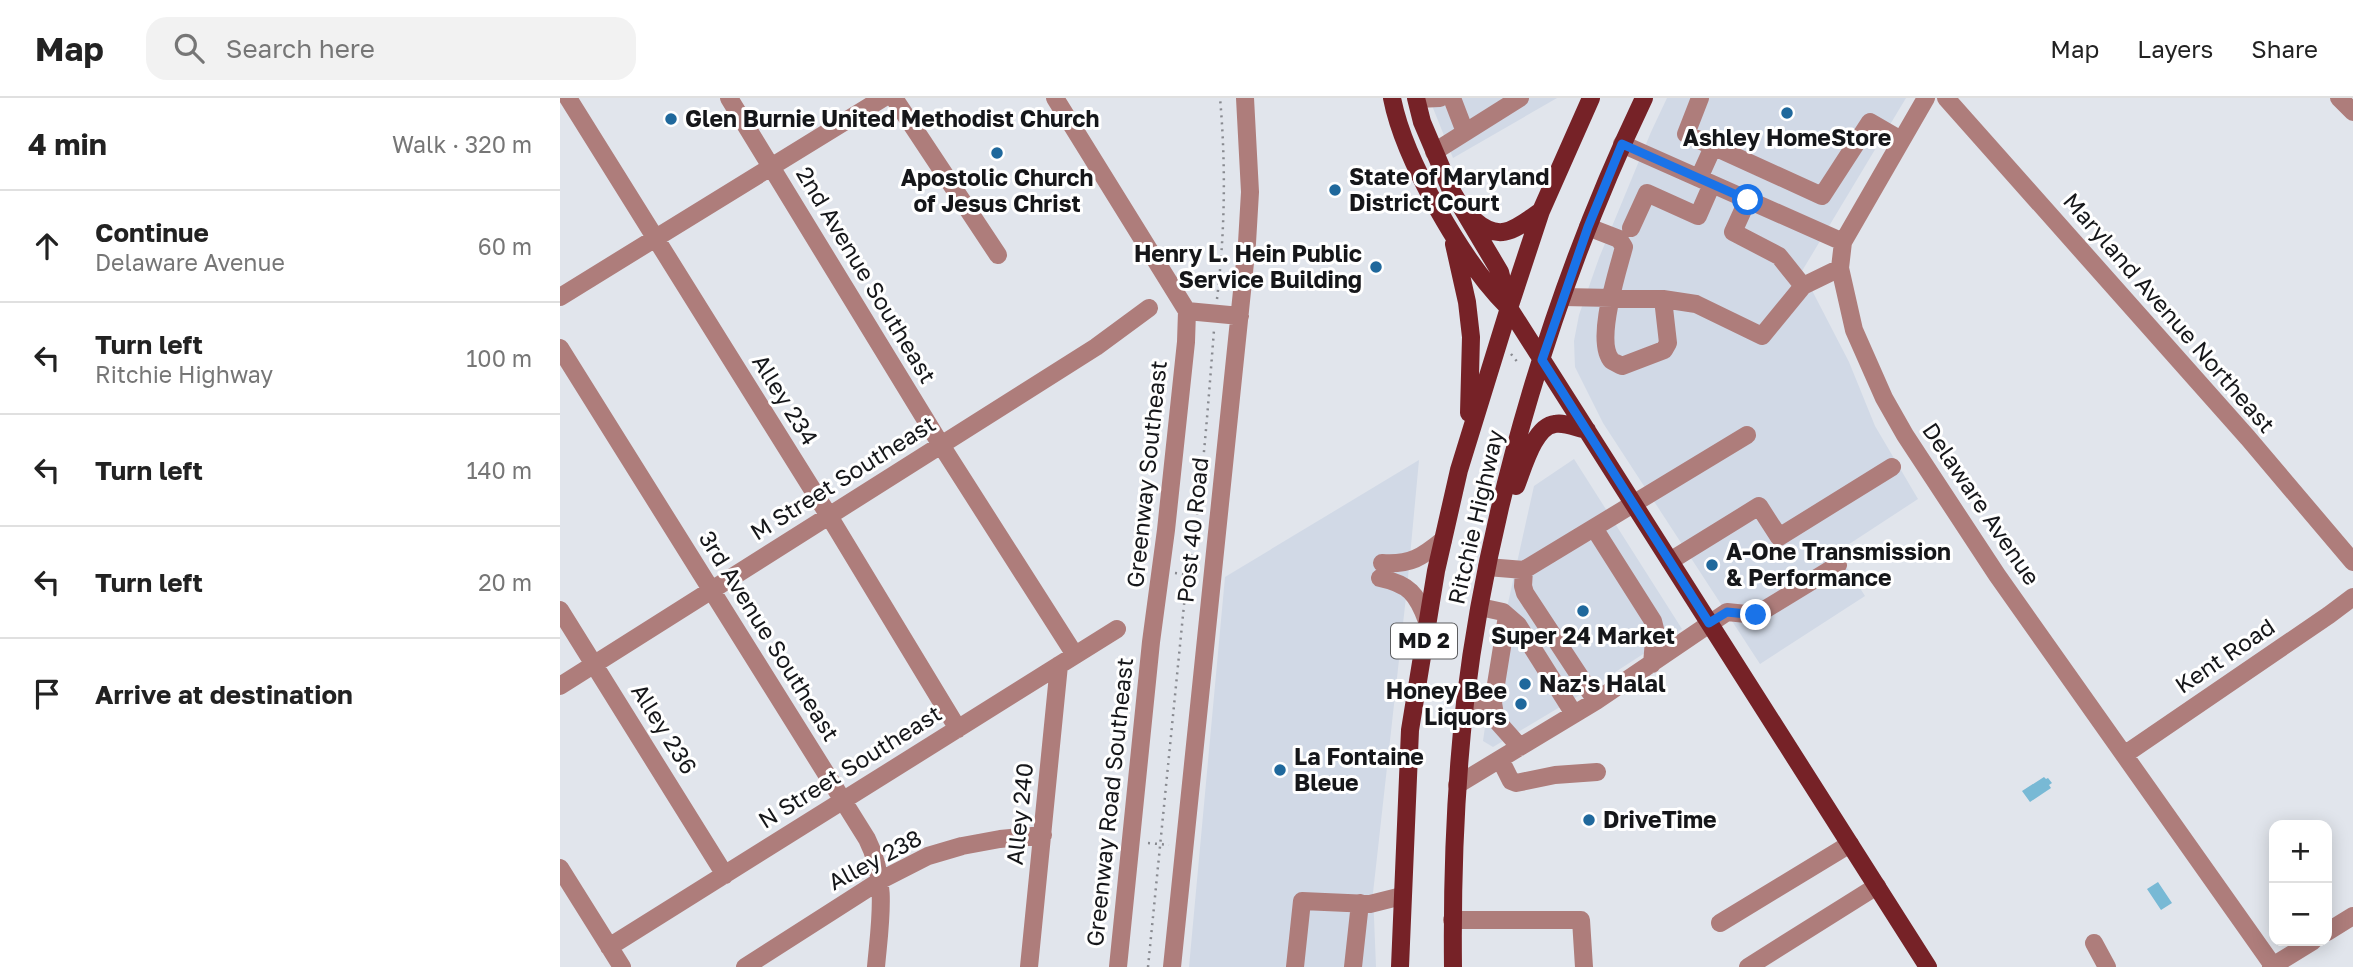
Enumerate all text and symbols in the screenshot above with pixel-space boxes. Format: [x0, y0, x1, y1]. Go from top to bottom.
search box [146, 17, 636, 80]
text: Map [35, 29, 104, 68]
icon: search [170, 29, 208, 67]
text: Search here [226, 33, 375, 64]
text: Map [2050, 34, 2099, 63]
text: Layers [2137, 34, 2213, 63]
text: Share [2251, 34, 2318, 63]
place label: Glen Burnie United Methodist Church [685, 104, 1100, 132]
marker: Ashley HomeStore [1779, 105, 1795, 121]
marker: Glen Burnie United Methodist Church [663, 111, 679, 127]
place label: Ashley HomeStore [1683, 123, 1891, 151]
text: 4 min [28, 126, 107, 162]
text: Walk · 320 m [392, 130, 532, 158]
marker: Apostolic Church of Jesus Christ [989, 145, 1005, 161]
street label: 2nd Avenue Southeast [791, 161, 943, 388]
place label: State of Maryland District Court [1349, 162, 1549, 216]
place label: Apostolic Church of Jesus Christ [901, 163, 1093, 217]
marker: State of Maryland District Court [1327, 182, 1343, 198]
route start [1732, 184, 1763, 215]
street label: Maryland Avenue Northeast [2058, 187, 2281, 438]
text: Continue [95, 217, 209, 248]
icon: ahead [28, 227, 66, 265]
text: 60 m [478, 232, 532, 260]
place label: Henry L. Hein Public Service Building [1134, 239, 1362, 293]
text: Delaware Avenue [95, 248, 285, 276]
marker: Henry L. Hein Public Service Building [1368, 259, 1384, 275]
text: Turn left [95, 329, 203, 360]
icon: left [28, 339, 66, 377]
text: 100 m [466, 344, 532, 372]
street label: Alley 234 [747, 349, 825, 450]
street label: Greenway Southeast [1120, 359, 1172, 589]
text: Ritchie Highway [95, 360, 273, 388]
street label: M Street Southeast [745, 409, 940, 545]
street label: Delaware Avenue [1917, 417, 2046, 590]
street label: Ritchie Highway [1441, 427, 1509, 607]
icon: left [28, 451, 66, 489]
text: Turn left [95, 455, 203, 486]
text: 140 m [466, 456, 532, 484]
street label: Post 40 Road [1170, 456, 1214, 604]
street label: 3rd Avenue Southeast [694, 525, 846, 746]
place label: A-One Transmission & Performance [1726, 537, 1951, 591]
marker: A-One Transmission & Performance [1704, 557, 1720, 573]
icon: left [28, 563, 66, 601]
text: Turn left [95, 567, 203, 598]
text: 20 m [478, 568, 532, 596]
route end [1740, 599, 1771, 630]
marker: Super 24 Market [1575, 603, 1591, 619]
street label: Kent Road [2169, 612, 2280, 699]
place label: Super 24 Market [1491, 621, 1675, 649]
road number: MD 2 [1391, 624, 1457, 658]
street label: Greenway Road Southeast [1080, 656, 1138, 948]
place label: Naz's Halal [1539, 669, 1666, 697]
icon: arrive [28, 675, 66, 713]
place label: Honey Bee Liquors [1386, 676, 1507, 730]
marker: Naz's Halal [1517, 676, 1533, 692]
street label: Alley 236 [626, 678, 704, 779]
text: Arrive at destination [95, 679, 353, 710]
marker: Honey Bee Liquors [1513, 696, 1529, 712]
street label: N Street Southeast [753, 698, 946, 834]
place label: La Fontaine Bleue [1294, 742, 1424, 796]
street label: Alley 240 [1000, 761, 1038, 866]
marker: La Fontaine Bleue [1272, 762, 1288, 778]
place label: DriveTime [1603, 805, 1717, 833]
marker: DriveTime [1581, 812, 1597, 828]
map controls [2269, 820, 2332, 946]
button: + [2269, 820, 2332, 883]
street label: Alley 238 [823, 823, 926, 895]
button: − [2269, 883, 2332, 946]

